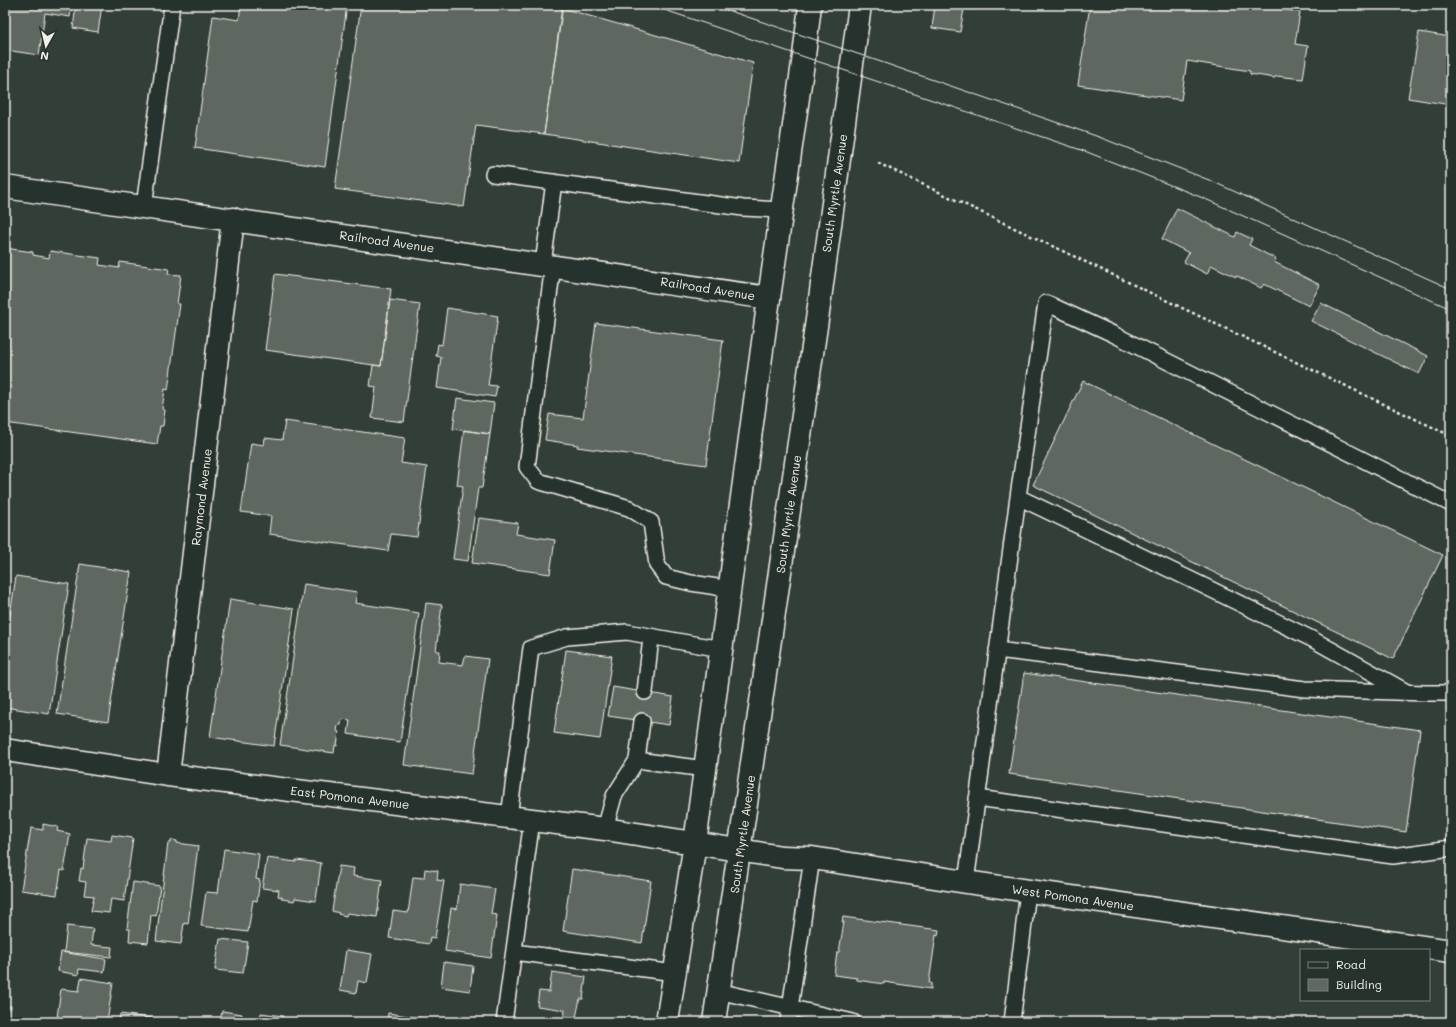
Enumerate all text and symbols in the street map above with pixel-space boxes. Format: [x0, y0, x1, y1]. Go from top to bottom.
north arrow [26, 26, 66, 66]
text: N [39, 48, 50, 64]
street label: South Myrtle Avenue [818, 133, 850, 253]
street label: Railroad Avenue [339, 226, 435, 256]
street label: Railroad Avenue [660, 273, 756, 303]
street label: Raymond Avenue [187, 448, 215, 546]
street label: South Myrtle Avenue [772, 454, 804, 574]
street label: South Myrtle Avenue [726, 774, 758, 894]
street label: East Pomona Avenue [290, 782, 410, 812]
street label: West Pomona Avenue [1011, 880, 1135, 914]
legend [1300, 949, 1430, 1001]
text: Road [1336, 956, 1366, 972]
text: Building [1336, 976, 1382, 992]

